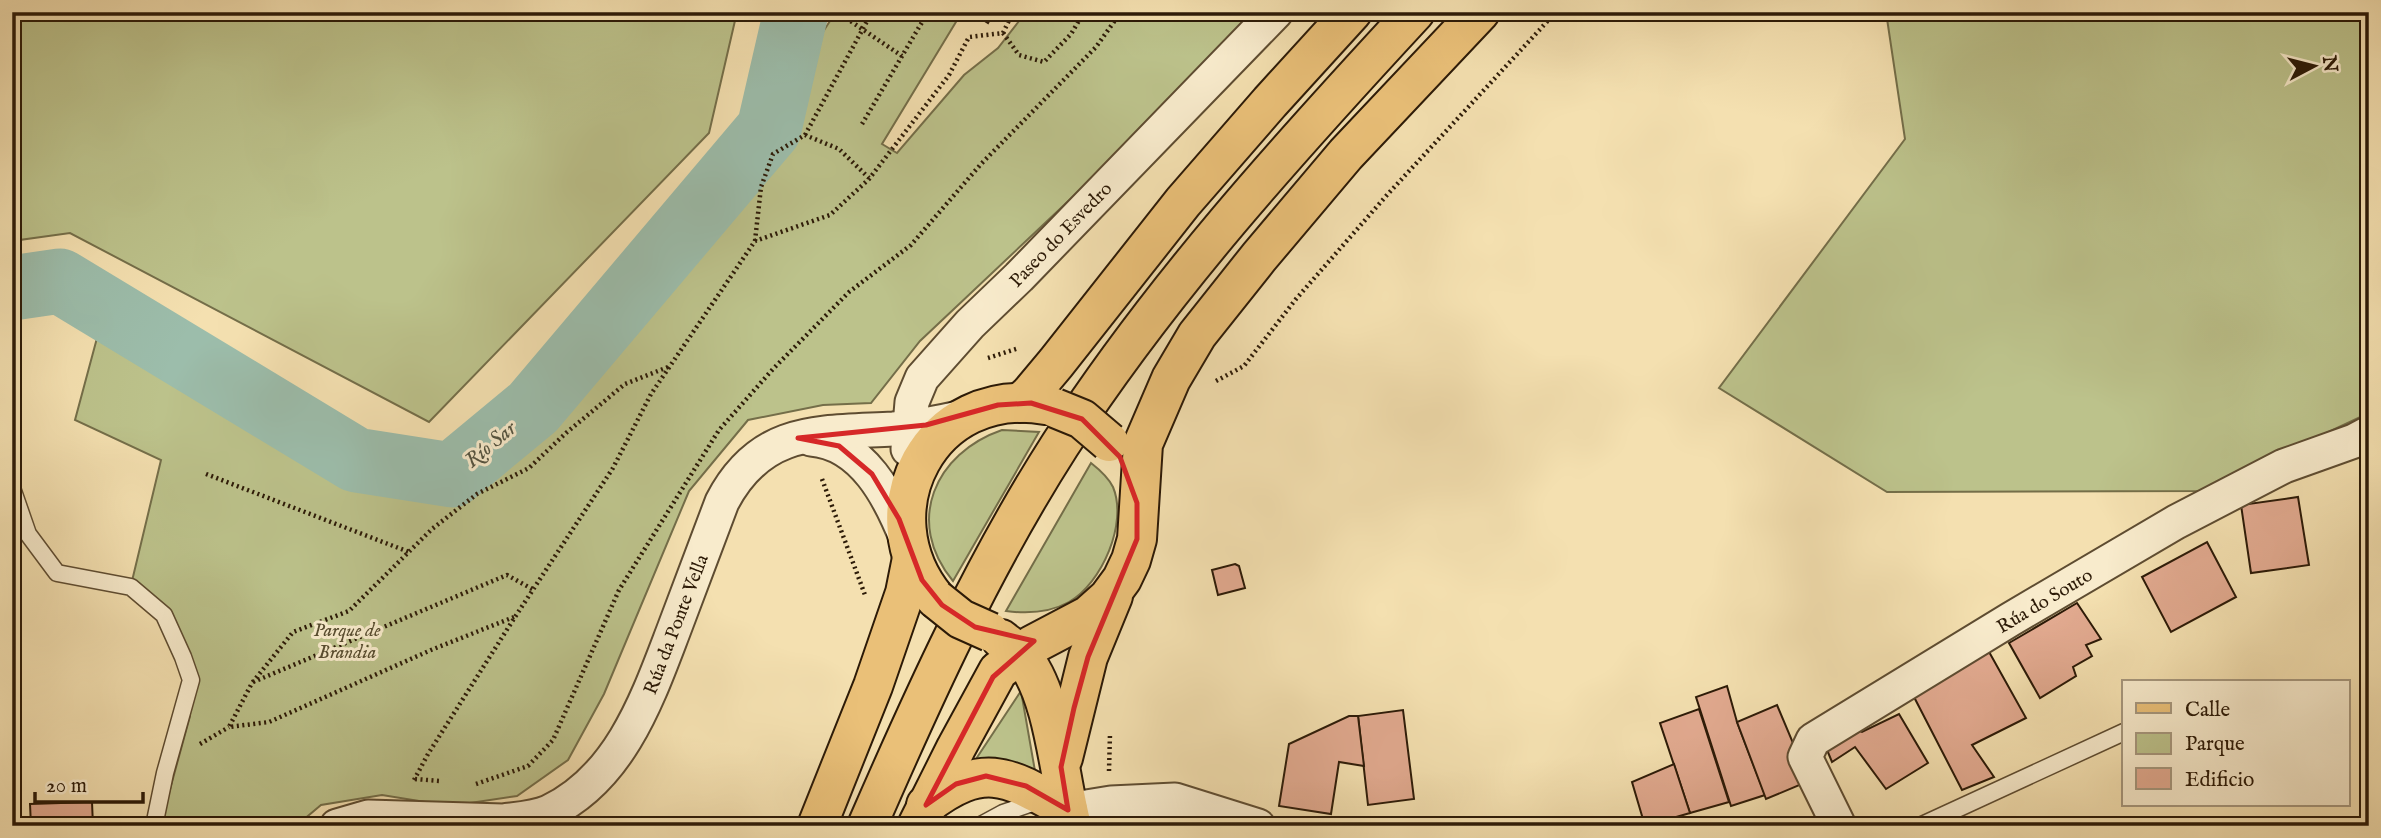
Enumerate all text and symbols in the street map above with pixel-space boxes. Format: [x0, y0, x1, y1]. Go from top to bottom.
north arrow [2280, 32, 2350, 102]
text: N [2316, 54, 2342, 74]
street label: Paseo do Esvedro [1005, 178, 1118, 293]
water label: Río Sar [460, 415, 523, 475]
street label: Rúa da Ponte Vella [639, 551, 715, 698]
street label: Rúa do Souto [1993, 564, 2097, 640]
park label: Parque de Brandia [313, 619, 381, 665]
legend [2122, 680, 2350, 806]
text: Calle [2185, 697, 2230, 724]
text: Parque [2185, 731, 2245, 758]
scale bar [35, 761, 144, 805]
text: Edificio [2185, 767, 2254, 794]
text: 20 m [46, 773, 87, 800]

